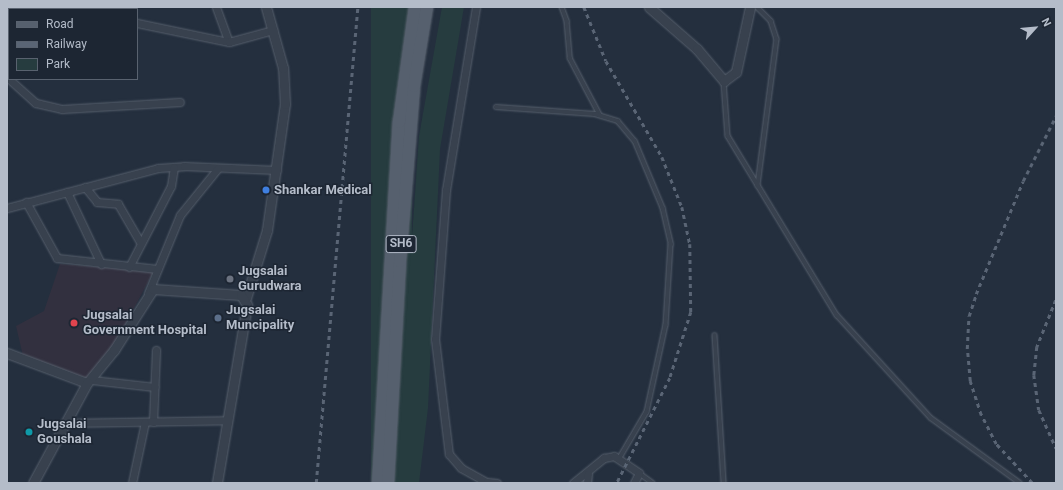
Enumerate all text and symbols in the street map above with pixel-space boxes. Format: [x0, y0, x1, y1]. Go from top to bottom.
legend [8, 8, 138, 80]
north arrow [1015, 8, 1055, 48]
text: N [1039, 16, 1054, 29]
text: Road [46, 17, 74, 31]
text: Railway [46, 37, 87, 51]
text: Park [46, 57, 70, 71]
place label: Shankar Medical [274, 182, 372, 198]
marker: Shankar Medical [261, 185, 271, 195]
road number: SH6 [385, 234, 417, 254]
place label: Jugsalai Gurudwara [238, 264, 302, 295]
marker: Jugsalai Gurudwara [225, 274, 235, 284]
place label: Jugsalai Muncipality [226, 303, 294, 334]
place label: Jugsalai Government Hospital [83, 308, 207, 339]
marker: Jugsalai Muncipality [213, 313, 223, 323]
marker: Jugsalai Government Hospital [68, 317, 80, 329]
place label: Jugsalai Goushala [37, 417, 92, 448]
marker: Jugsalai Goushala [24, 427, 34, 437]

